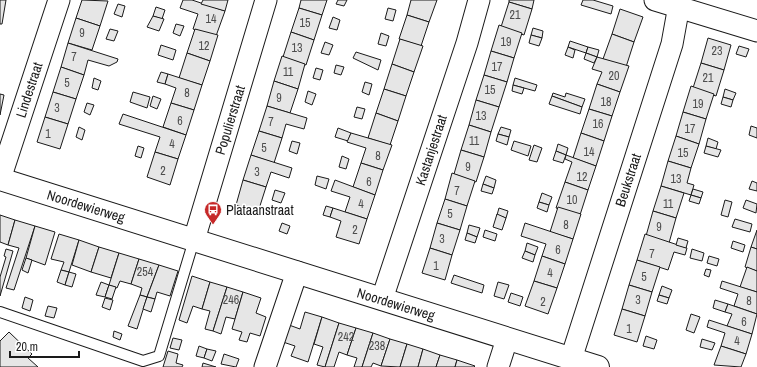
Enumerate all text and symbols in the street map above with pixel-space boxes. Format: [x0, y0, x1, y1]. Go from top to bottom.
house number: 21 [510, 7, 521, 23]
house number: 14 [206, 11, 217, 27]
house number: 15 [300, 15, 311, 31]
house number: 9 [79, 25, 85, 41]
house number: 19 [501, 34, 511, 50]
house number: 12 [199, 38, 209, 54]
house number: 13 [292, 40, 302, 56]
house number: 23 [712, 43, 722, 59]
house number: 7 [71, 49, 77, 65]
house number: 17 [492, 59, 503, 75]
street label: Lindestraat [12, 60, 46, 120]
house number: 11 [283, 64, 294, 80]
house number: 20 [609, 68, 619, 84]
house number: 21 [703, 70, 714, 86]
house number: 5 [64, 75, 70, 91]
house number: 15 [485, 82, 496, 98]
street label: Populierstraat [211, 83, 249, 157]
house number: 8 [184, 85, 190, 101]
house number: 9 [276, 90, 282, 106]
house number: 18 [601, 94, 611, 110]
house number: 19 [693, 96, 703, 112]
house number: 3 [54, 100, 60, 116]
house number: 13 [476, 108, 486, 124]
street label: Kastanjestraat [411, 112, 451, 188]
house number: 6 [177, 113, 183, 129]
house number: 7 [268, 114, 274, 130]
house number: 16 [593, 116, 603, 132]
house number: 17 [685, 121, 696, 137]
house number: 1 [45, 126, 51, 142]
house number: 11 [469, 133, 480, 149]
house number: 4 [169, 136, 175, 152]
house number: 5 [261, 140, 267, 156]
house number: 14 [584, 144, 595, 160]
house number: 15 [678, 145, 689, 161]
house number: 8 [375, 148, 381, 164]
street label: Beukstraat [611, 151, 645, 209]
house number: 9 [465, 159, 471, 175]
house number: 2 [160, 163, 166, 179]
house number: 3 [254, 164, 260, 180]
house number: 12 [577, 169, 587, 185]
house number: 13 [671, 171, 681, 187]
house number: 6 [366, 174, 372, 190]
house number: 7 [454, 183, 460, 199]
street label: Noordewierweg [45, 186, 128, 227]
house number: 10 [567, 192, 577, 208]
house number: 4 [358, 196, 364, 212]
house number: 11 [663, 196, 674, 212]
bus stop icon: Plataanstraat [203, 200, 223, 225]
place label: Plataanstraat [226, 201, 294, 219]
house number: 5 [447, 206, 453, 222]
house number: 8 [563, 217, 569, 233]
house number: 9 [656, 219, 662, 235]
house number: 2 [352, 222, 358, 238]
house number: 3 [439, 231, 445, 247]
house number: 6 [555, 242, 561, 258]
house number: 7 [649, 246, 655, 262]
house number: 1 [433, 258, 439, 274]
house number: 254 [137, 264, 154, 280]
house number: 4 [547, 265, 553, 281]
house number: 5 [641, 269, 647, 285]
street label: Noordewierweg [355, 284, 438, 325]
house number: 246 [223, 292, 239, 308]
house number: 3 [635, 292, 641, 308]
house number: 8 [746, 293, 752, 309]
house number: 2 [540, 294, 546, 310]
house number: 6 [741, 314, 747, 330]
house number: 1 [626, 321, 632, 337]
house number: 242 [338, 329, 354, 345]
scale bar [10, 333, 79, 359]
house number: 4 [734, 333, 740, 349]
house number: 238 [369, 338, 385, 354]
text: 20 m [16, 339, 38, 355]

